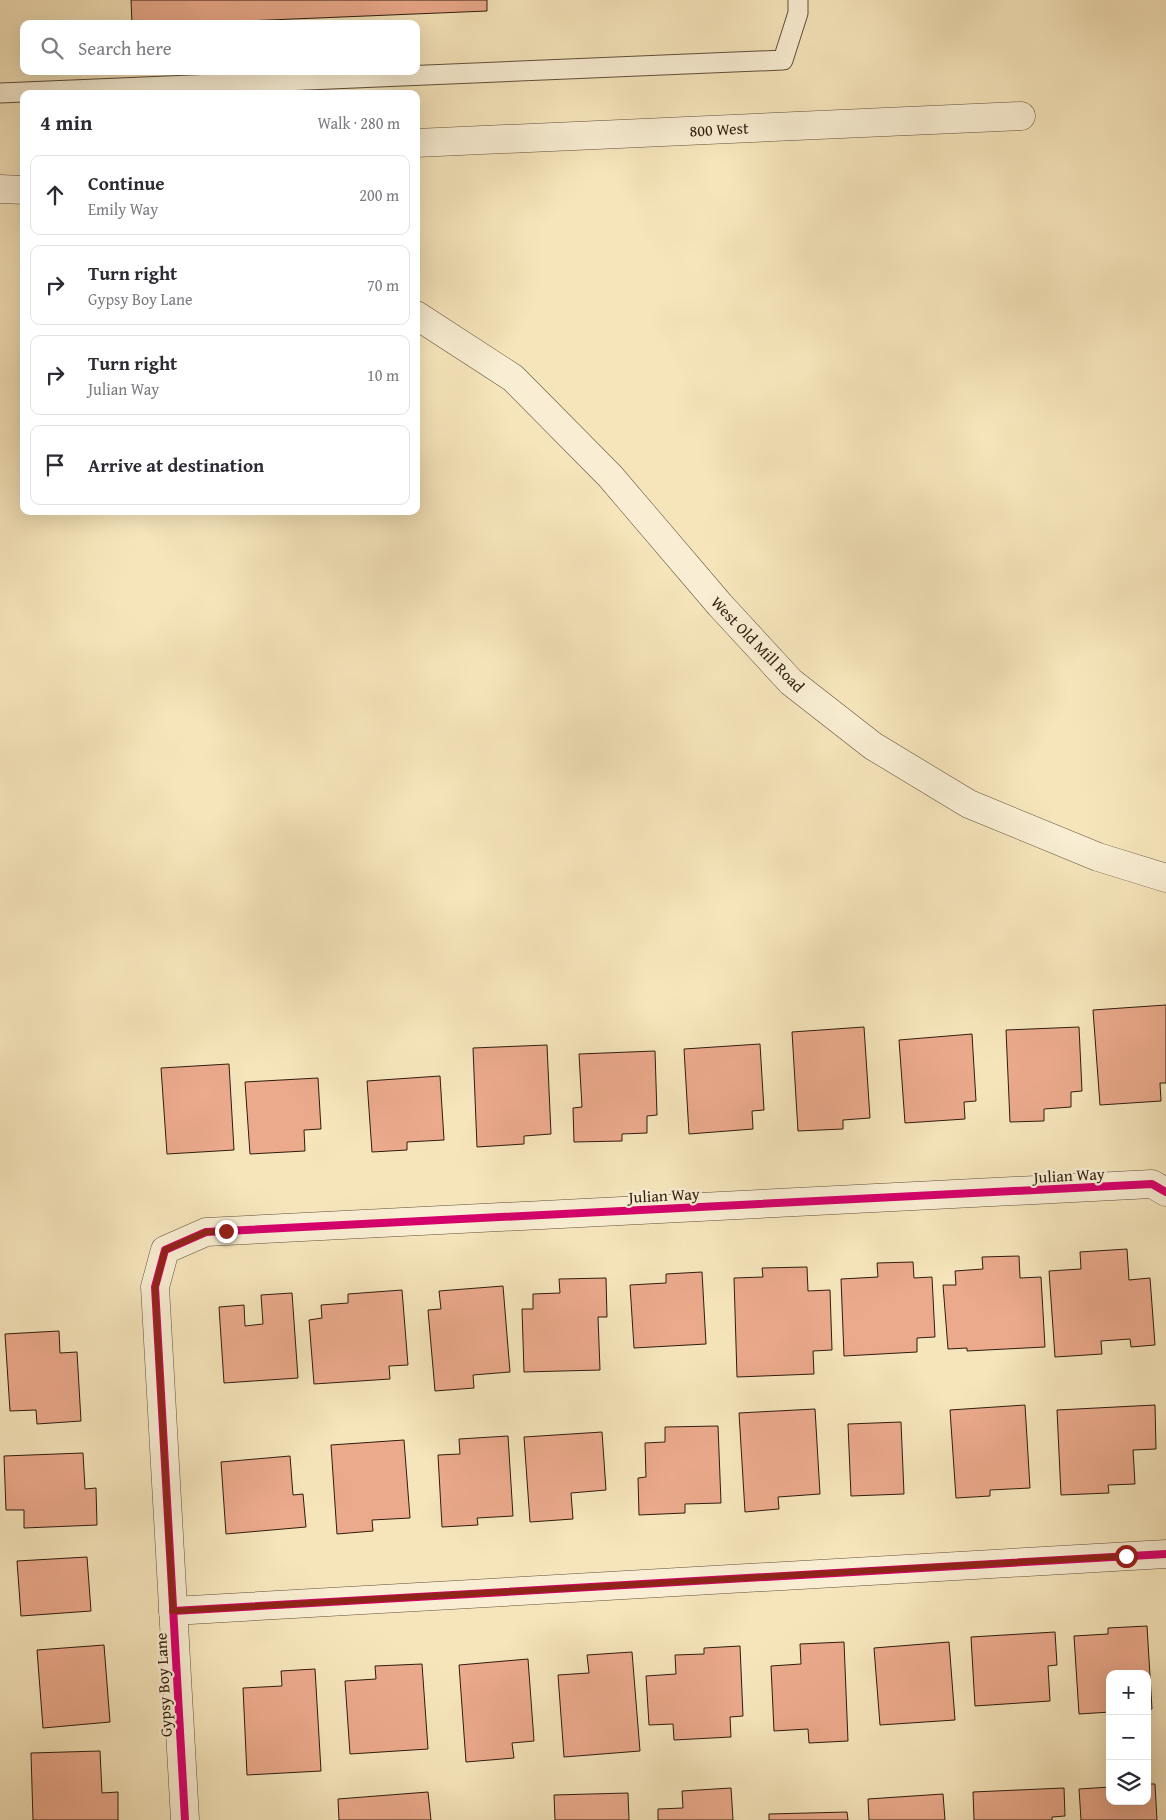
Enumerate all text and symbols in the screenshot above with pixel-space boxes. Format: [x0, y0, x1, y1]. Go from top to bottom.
search box [20, 20, 420, 75]
icon: search [38, 34, 66, 62]
text: Search here [78, 34, 172, 62]
text: 4 min [40, 107, 92, 138]
text: Walk · 280 m [317, 111, 400, 135]
street label: 800 West [689, 115, 749, 143]
text: Continue [88, 169, 165, 197]
icon: ahead [41, 181, 69, 209]
text: 200 m [359, 183, 399, 207]
text: Emily Way [88, 197, 158, 221]
text: Turn right [88, 259, 177, 287]
icon: right [41, 271, 69, 299]
text: 70 m [367, 273, 399, 297]
text: Gypsy Boy Lane [88, 287, 192, 311]
text: Turn right [88, 349, 177, 377]
icon: right [41, 361, 69, 389]
text: 10 m [367, 363, 399, 387]
text: Julian Way [88, 377, 159, 401]
icon: arrive [41, 451, 69, 479]
text: Arrive at destination [88, 451, 264, 479]
street label: West Old Mill Road [706, 590, 811, 698]
street label: Julian Way [1031, 1161, 1105, 1189]
street label: Julian Way [626, 1181, 700, 1209]
route end [215, 1220, 238, 1243]
route start [1115, 1545, 1138, 1568]
street label: Gypsy Boy Lane [148, 1632, 178, 1738]
map controls [1106, 1670, 1151, 1805]
button: + [1106, 1670, 1151, 1715]
button: − [1106, 1715, 1151, 1760]
button: layers [1106, 1760, 1151, 1805]

